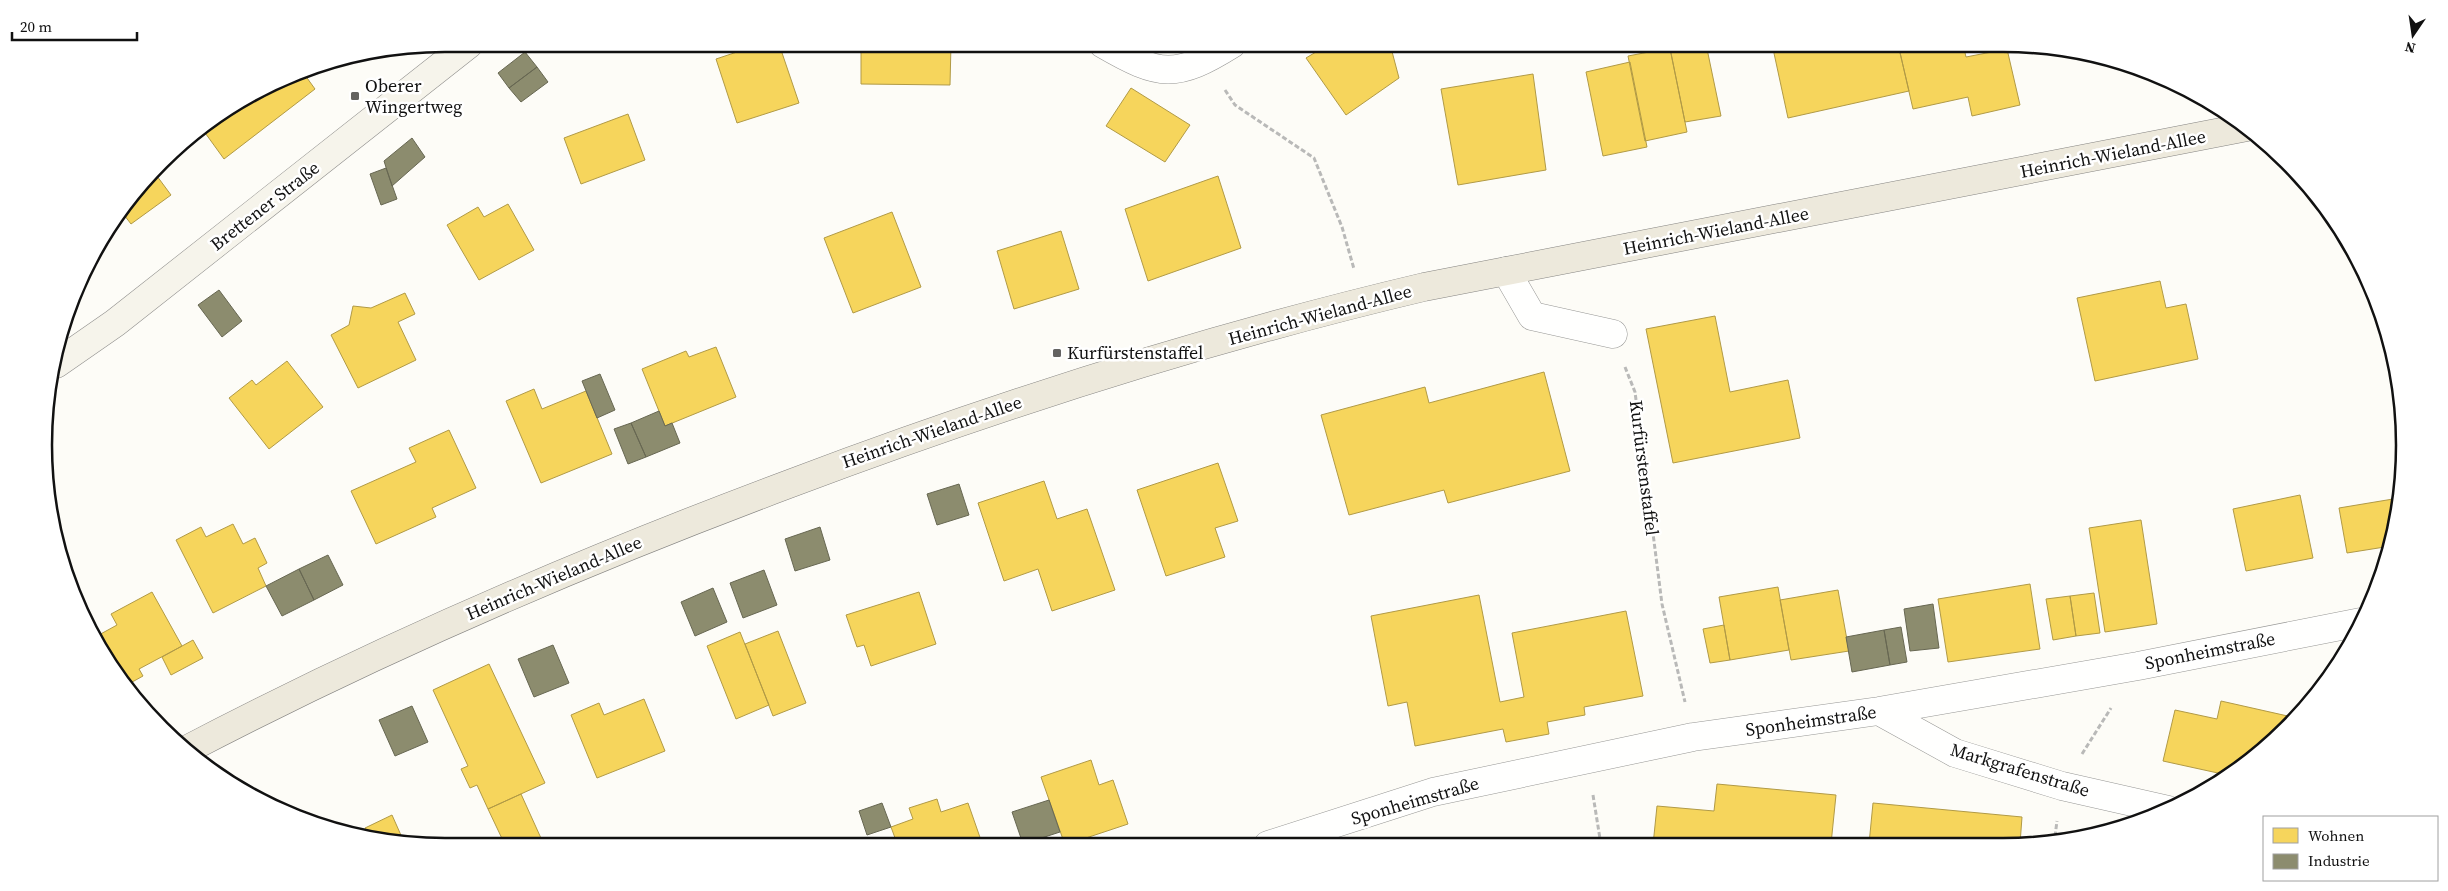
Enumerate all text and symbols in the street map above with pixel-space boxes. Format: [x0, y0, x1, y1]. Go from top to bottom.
scale bar [12, 10, 138, 42]
north arrow [2388, 10, 2438, 60]
text: 20 m [20, 16, 52, 37]
text: N [2403, 37, 2417, 59]
place label: Oberer Wingertweg [365, 73, 462, 119]
marker: Oberer Wingertweg [349, 90, 361, 102]
street label: Heinrich-Wieland-Allee [2018, 123, 2208, 184]
street label: Brettener Straße [205, 155, 324, 256]
street label: Heinrich-Wieland-Allee [1621, 200, 1811, 261]
street label: Heinrich-Wieland-Allee [1225, 278, 1414, 351]
place label: Kurfürstenstaffel [1067, 340, 1203, 365]
marker: Kurfürstenstaffel [1051, 347, 1063, 359]
street label: Heinrich-Wieland-Allee [838, 389, 1025, 474]
street label: Kurfürstenstaffel [1624, 399, 1665, 537]
street label: Heinrich-Wieland-Allee [462, 529, 646, 626]
street label: Sponheimstraße [2143, 626, 2277, 675]
street label: Sponheimstraße [1744, 699, 1878, 742]
street label: Markgrafenstraße [1947, 736, 2093, 803]
street label: Sponheimstraße [1348, 770, 1482, 831]
legend [2263, 816, 2438, 881]
text: Wohnen [2308, 825, 2364, 846]
text: Industrie [2308, 850, 2370, 871]

